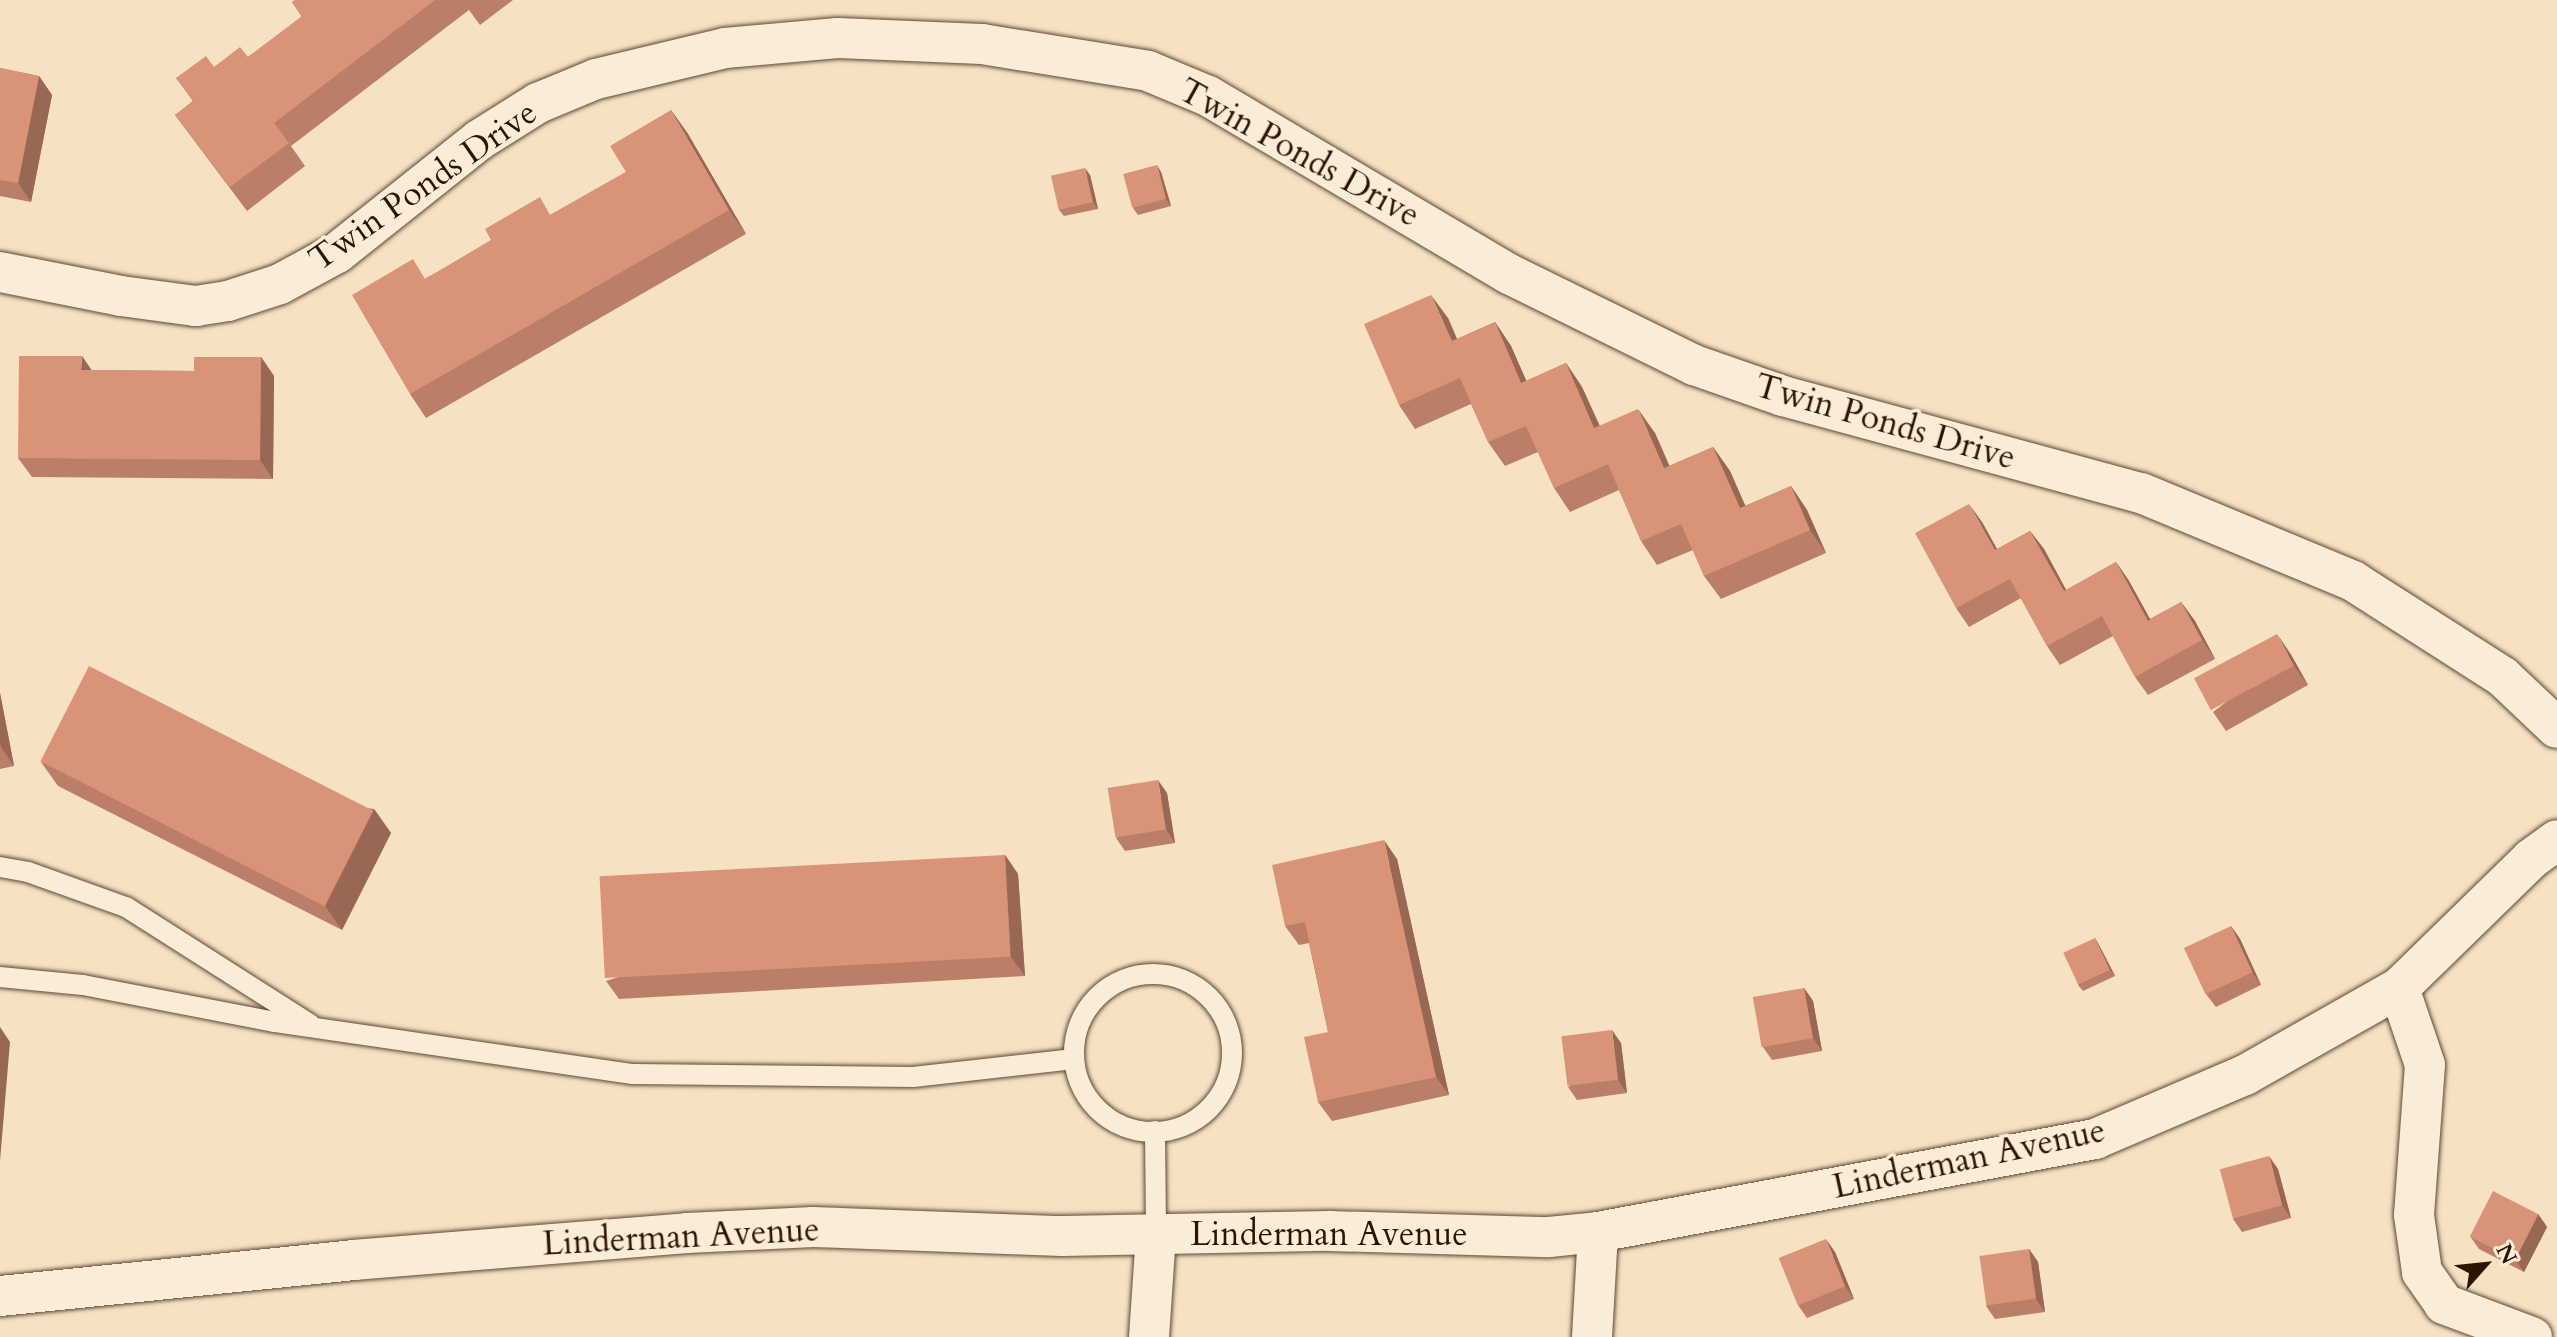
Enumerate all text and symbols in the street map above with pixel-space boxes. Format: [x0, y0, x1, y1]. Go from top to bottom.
street label: Twin Ponds Drive [1172, 70, 1426, 236]
street label: Twin Ponds Drive [301, 92, 545, 280]
street label: Twin Ponds Drive [1750, 365, 2020, 479]
street label: Linderman Avenue [1829, 1110, 2109, 1208]
street label: Linderman Avenue [541, 1209, 821, 1265]
street label: Linderman Avenue [1190, 1215, 1468, 1255]
north arrow [2445, 1225, 2525, 1305]
text: N [2489, 1239, 2524, 1269]

